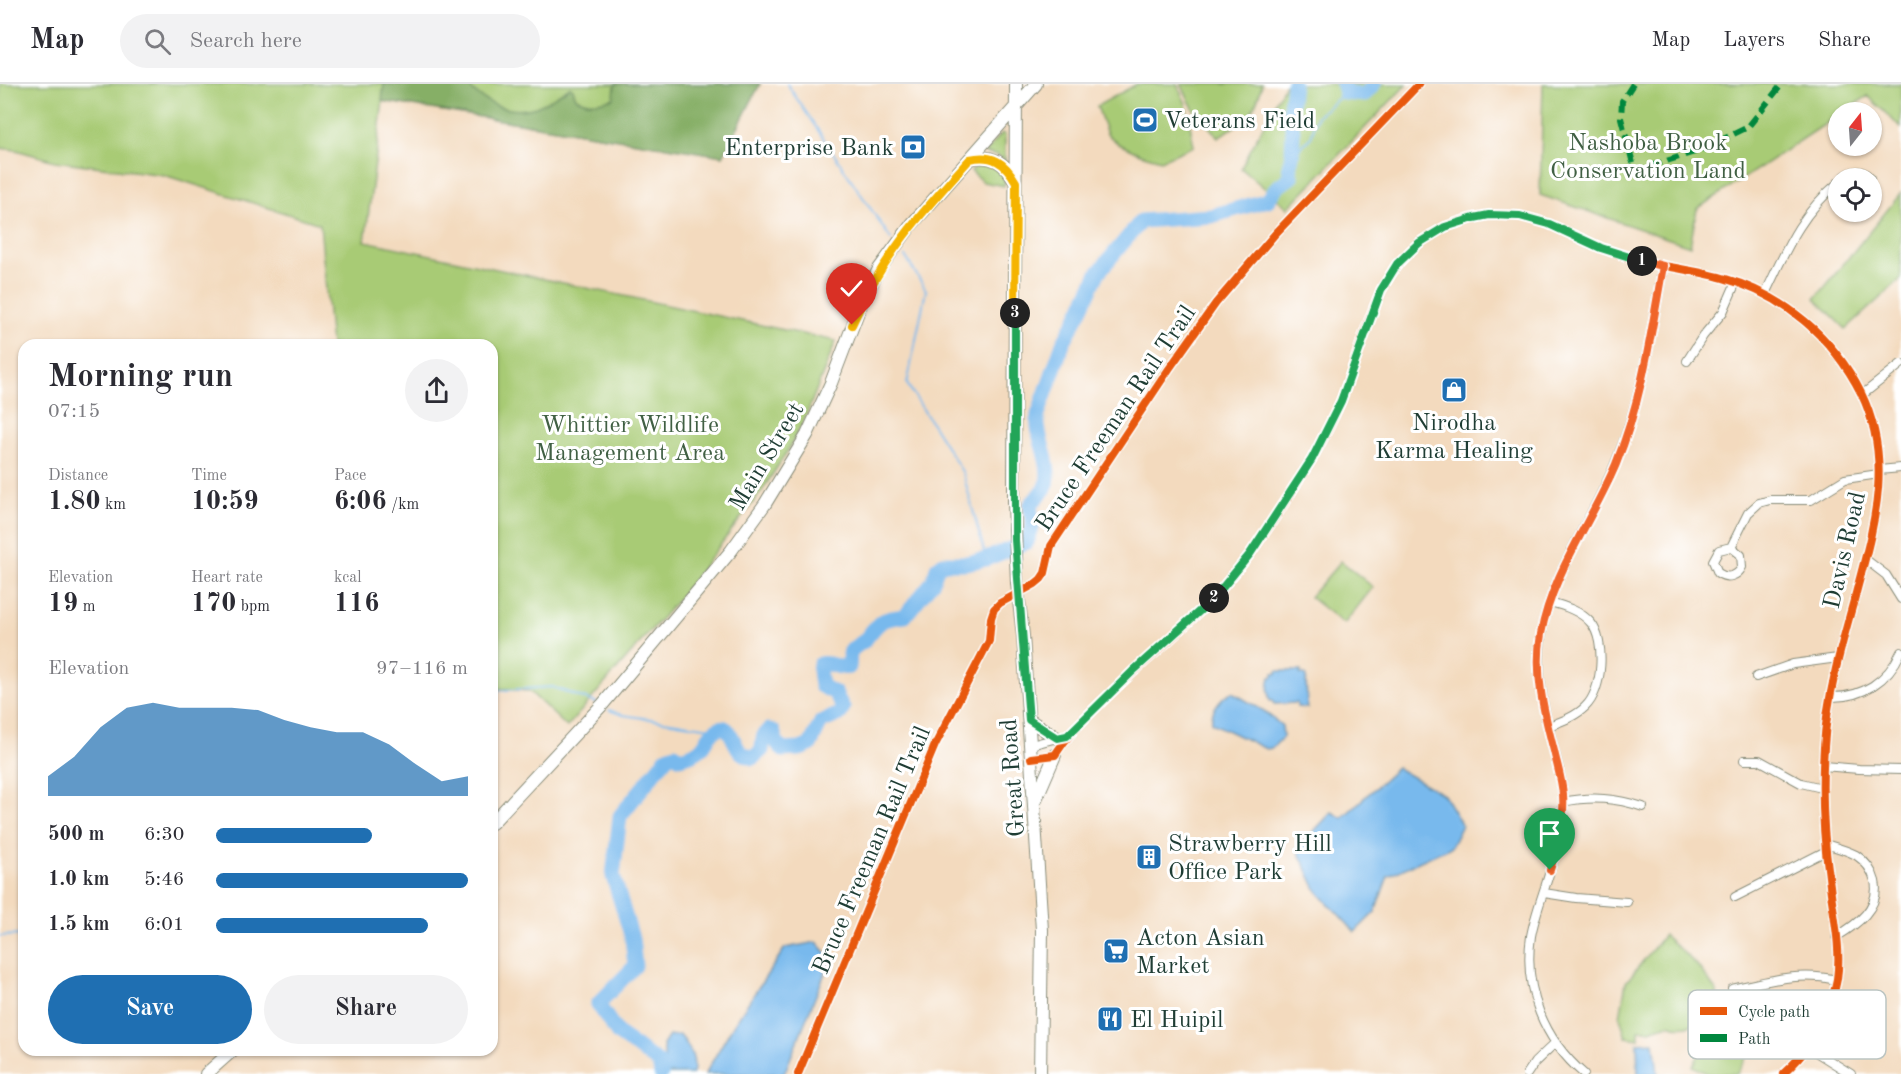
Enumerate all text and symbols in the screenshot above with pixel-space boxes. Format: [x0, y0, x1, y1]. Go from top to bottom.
search box [120, 14, 540, 68]
icon: search [141, 25, 174, 58]
text: Map [30, 27, 84, 55]
text: Search here [189, 30, 302, 52]
text: Map [1651, 30, 1690, 51]
text: Layers [1723, 30, 1785, 51]
text: Share [1818, 30, 1871, 51]
north arrow [1828, 102, 1882, 156]
map controls [1828, 102, 1882, 222]
sports icon: Veterans Field [1130, 105, 1160, 135]
place label: Veterans Field [1164, 110, 1315, 134]
bank icon: Enterprise Bank [898, 132, 928, 162]
park label: Nashoba Brook Conservation Land [1550, 132, 1746, 184]
place label: Enterprise Bank [724, 137, 894, 161]
button: locate [1828, 168, 1882, 222]
pin: 1 [1627, 246, 1657, 276]
text: 1 [1637, 253, 1647, 269]
pin [826, 263, 877, 325]
icon: check [835, 272, 868, 305]
pin: 3 [1000, 298, 1030, 328]
street label: Bruce Freeman Rail Trail [1032, 302, 1201, 536]
text: 3 [1010, 305, 1020, 321]
button: share [405, 359, 468, 422]
text: Morning run [48, 361, 233, 394]
shop icon: Nirodha Karma Healing [1439, 375, 1469, 405]
street label: Main Street [726, 399, 809, 515]
text: 07:15 [48, 402, 100, 422]
place label: Nirodha Karma Healing [1375, 412, 1533, 464]
park label: Whittier Wildlife Management Area [535, 414, 725, 466]
text: Distance [48, 468, 108, 484]
text: Time [191, 468, 227, 484]
text: Pace [334, 468, 366, 484]
text: 1.80 [48, 489, 101, 515]
text: 10:59 [191, 489, 259, 515]
text: 6:06 [334, 489, 387, 515]
street label: Davis Road [1821, 489, 1871, 611]
text: km [101, 497, 126, 513]
text: /km [387, 497, 419, 513]
text: Elevation [48, 570, 113, 586]
text: Heart rate [191, 570, 263, 586]
text: kcal [334, 570, 362, 586]
pin: 2 [1199, 583, 1229, 613]
text: 2 [1209, 590, 1219, 606]
text: 19 [48, 591, 78, 617]
text: 170 [191, 591, 236, 617]
text: 116 [334, 591, 379, 617]
text: m [78, 599, 95, 615]
text: bpm [236, 599, 270, 615]
text: Elevation [48, 659, 129, 679]
text: 97–116 m [376, 659, 468, 679]
street label: Great Road [998, 718, 1030, 838]
street label: Bruce Freeman Rail Trail [810, 723, 936, 978]
pin [1524, 808, 1575, 870]
icon: arrive [1533, 817, 1566, 850]
text: 500 m [48, 825, 104, 845]
text: 6:30 [144, 825, 184, 845]
place label: Strawberry Hill Office Park [1168, 833, 1332, 885]
building icon: Strawberry Hill Office Park [1134, 842, 1164, 872]
text: 1.0 km [48, 870, 110, 890]
text: 5:46 [144, 870, 184, 890]
text: 1.5 km [48, 915, 110, 935]
text: 6:01 [144, 915, 184, 935]
place label: Acton Asian Market [1136, 927, 1265, 979]
supermarket icon: Acton Asian Market [1101, 936, 1131, 966]
button: Save [48, 975, 252, 1044]
button: Share [264, 975, 468, 1044]
legend [1688, 990, 1886, 1059]
restaurant icon: El Huipil [1095, 1004, 1125, 1034]
text: Cycle path [1738, 1005, 1810, 1021]
place label: El Huipil [1130, 1009, 1223, 1033]
text: Path [1738, 1032, 1771, 1048]

